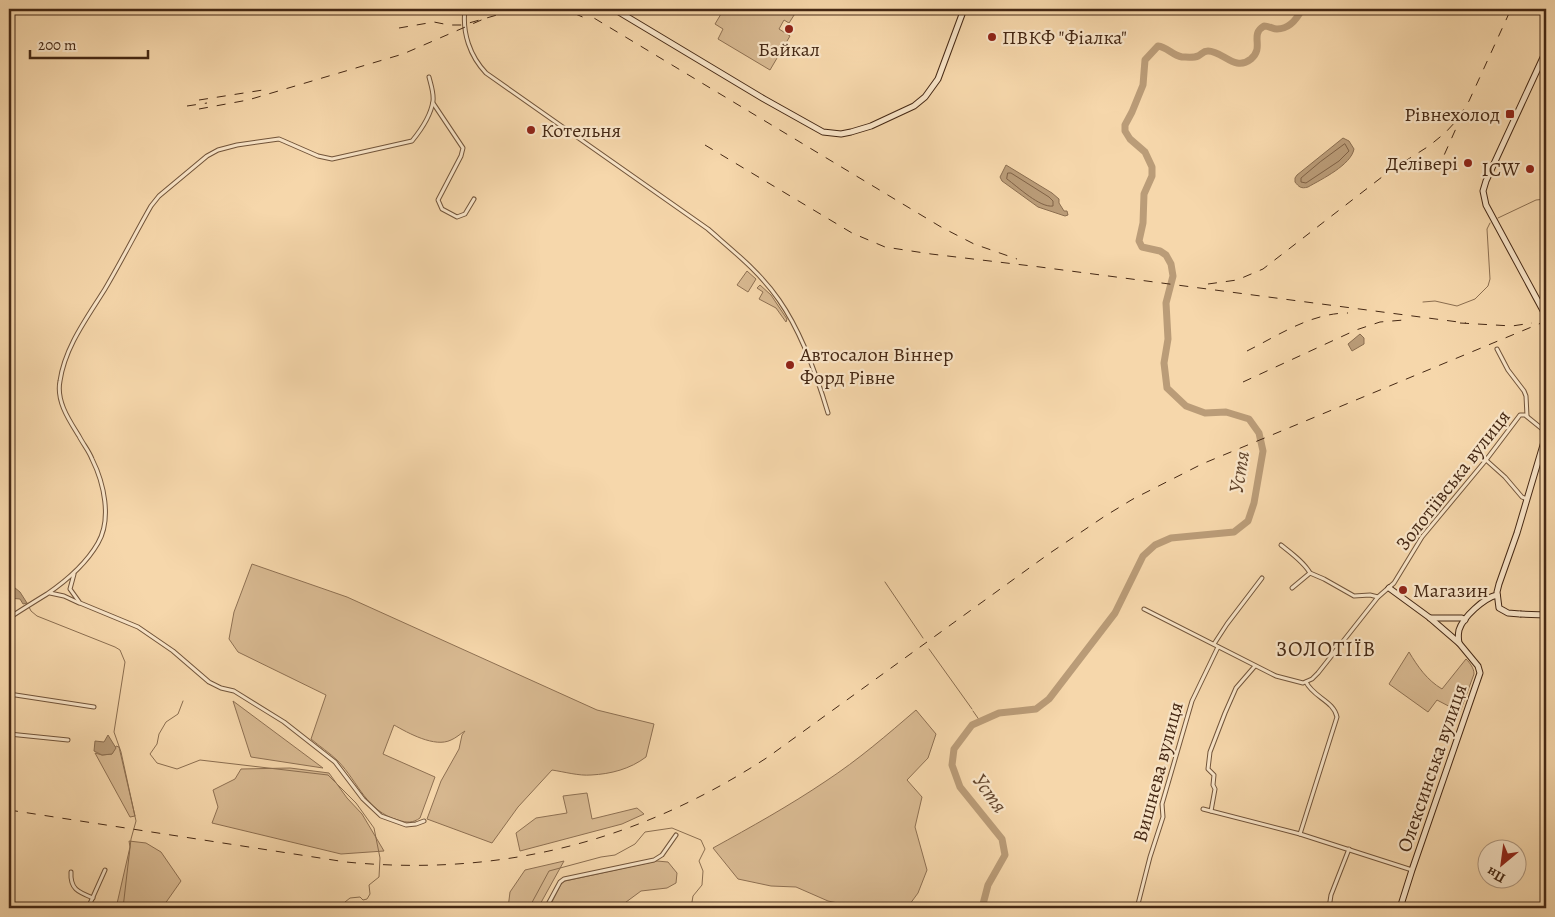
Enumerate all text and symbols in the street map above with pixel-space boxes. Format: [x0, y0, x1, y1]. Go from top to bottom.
marker: Байкал [783, 23, 795, 35]
place label: ПВКФ "Фіалка" [1002, 24, 1127, 51]
scale bar [30, 28, 148, 60]
marker: ПВКФ "Фіалка" [986, 31, 998, 43]
text: 200 m [38, 35, 77, 55]
place label: Байкал [758, 36, 820, 63]
place label: Рівнехолод [1404, 101, 1500, 128]
marker: Рівнехолод [1504, 108, 1516, 120]
place label: Котельня [541, 117, 621, 144]
marker: Котельня [525, 124, 537, 136]
place label: Делівері [1386, 150, 1458, 177]
place label: ICW [1482, 156, 1520, 183]
marker: Делівері [1462, 157, 1474, 169]
marker: ICW [1524, 163, 1536, 175]
place label: Автосалон Віннер Форд Рівне [799, 341, 953, 391]
marker: Автосалон Віннер Форд Рівне [784, 359, 796, 371]
street label: Золотіївська вулиця [1389, 404, 1517, 556]
water label: Устя [1222, 449, 1256, 495]
place label: Магазин [1413, 577, 1488, 604]
marker: Магазин [1397, 584, 1409, 596]
district label: ЗОЛОТІЇВ [1276, 635, 1376, 663]
street label: Олексинська вулиця [1391, 680, 1473, 856]
street label: Вишнева вулиця [1126, 699, 1190, 845]
water label: Устя [966, 768, 1014, 818]
north arrow [1478, 840, 1528, 890]
text: Пн [1483, 862, 1509, 888]

